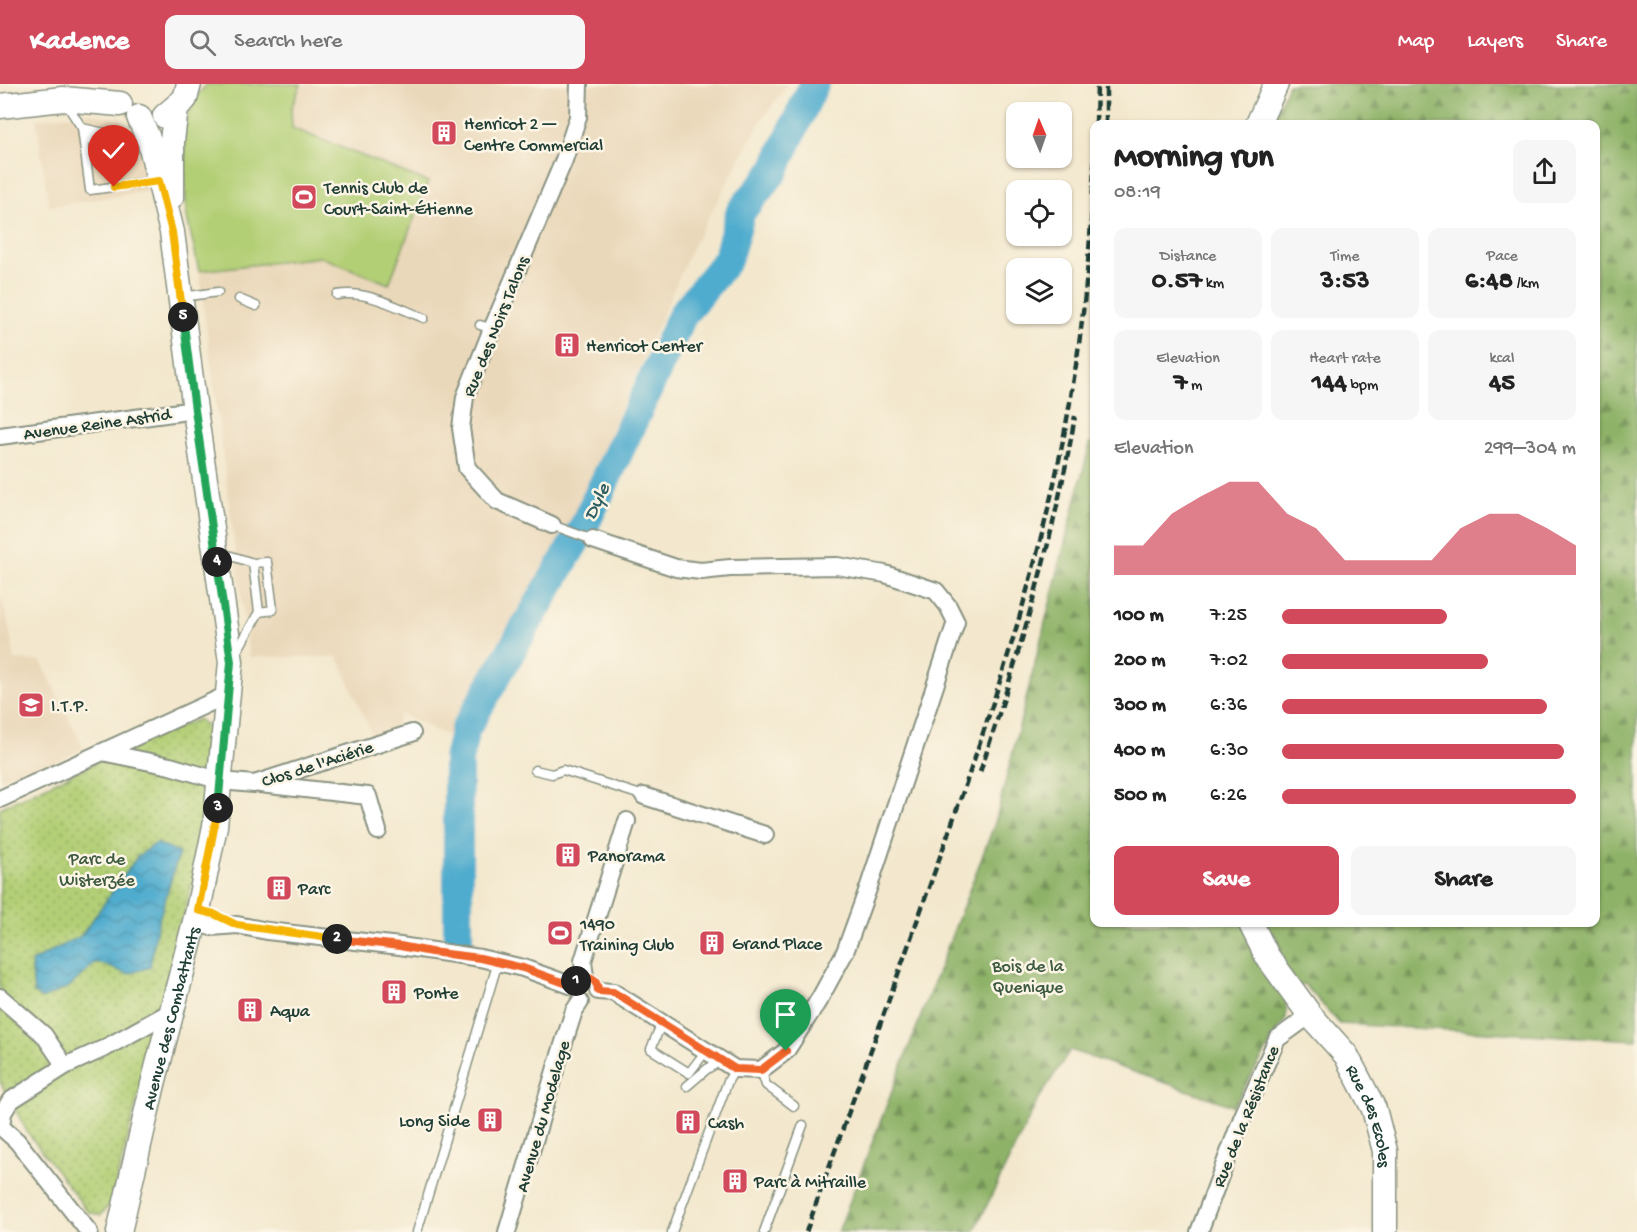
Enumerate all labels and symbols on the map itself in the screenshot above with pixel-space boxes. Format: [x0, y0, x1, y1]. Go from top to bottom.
north arrow [1006, 102, 1072, 168]
place label: Henricot 2 — Centre Commercial [464, 115, 603, 157]
building icon: Henricot 2 — Centre Commercial [429, 118, 459, 148]
pin [88, 125, 139, 187]
place label: Tennis Club de Court-Saint-Étienne [323, 179, 474, 221]
sports icon: Tennis Club de Court-Saint-Étienne [289, 182, 319, 212]
street label: Rue des Noirs Talons [460, 252, 536, 400]
pin: 5 [168, 302, 198, 332]
building icon: Henricot Center [552, 330, 582, 360]
place label: Henricot Center [586, 337, 704, 358]
street label: Avenue Reine Astrid [22, 405, 174, 446]
water label: Dyle [580, 480, 617, 524]
pin: 4 [202, 547, 232, 577]
school or university icon: I.T.P. [16, 690, 46, 720]
place label: I.T.P. [51, 697, 89, 718]
street label: Clos de l'Aciérie [259, 737, 377, 793]
pin: 3 [203, 793, 233, 823]
building icon: Panorama [553, 840, 583, 870]
place label: Panorama [587, 847, 666, 868]
park label: Parc de Wisterzée [59, 850, 135, 892]
building icon: Parc [264, 873, 294, 903]
place label: Parc [297, 880, 331, 901]
place label: 1490 Training Club [579, 915, 675, 957]
sports icon: 1490 Training Club [545, 918, 575, 948]
street label: Avenue des Combattants [139, 924, 207, 1112]
pin: 2 [322, 924, 352, 954]
building icon: Grand Place [697, 928, 727, 958]
place label: Grand Place [732, 935, 823, 956]
park label: Bois de la Quenique [991, 957, 1065, 999]
pin: 1 [561, 966, 591, 996]
building icon: Ponte [379, 977, 409, 1007]
place label: Ponte [413, 984, 459, 1005]
pin [760, 989, 811, 1051]
building icon: Aqua [235, 995, 265, 1025]
place label: Aqua [270, 1002, 311, 1023]
street label: Avenue du Modelage [513, 1038, 576, 1195]
street label: Rue de la Résistance [1209, 1042, 1286, 1191]
street label: Rue des Ecoles [1340, 1062, 1393, 1169]
building icon: Long Side [475, 1105, 505, 1135]
building icon: Cash [673, 1107, 703, 1137]
place label: Long Side [399, 1112, 471, 1133]
place label: Cash [708, 1114, 744, 1135]
building icon: Parc à Mitraille [720, 1166, 750, 1196]
place label: Parc à Mitraille [753, 1173, 867, 1194]

